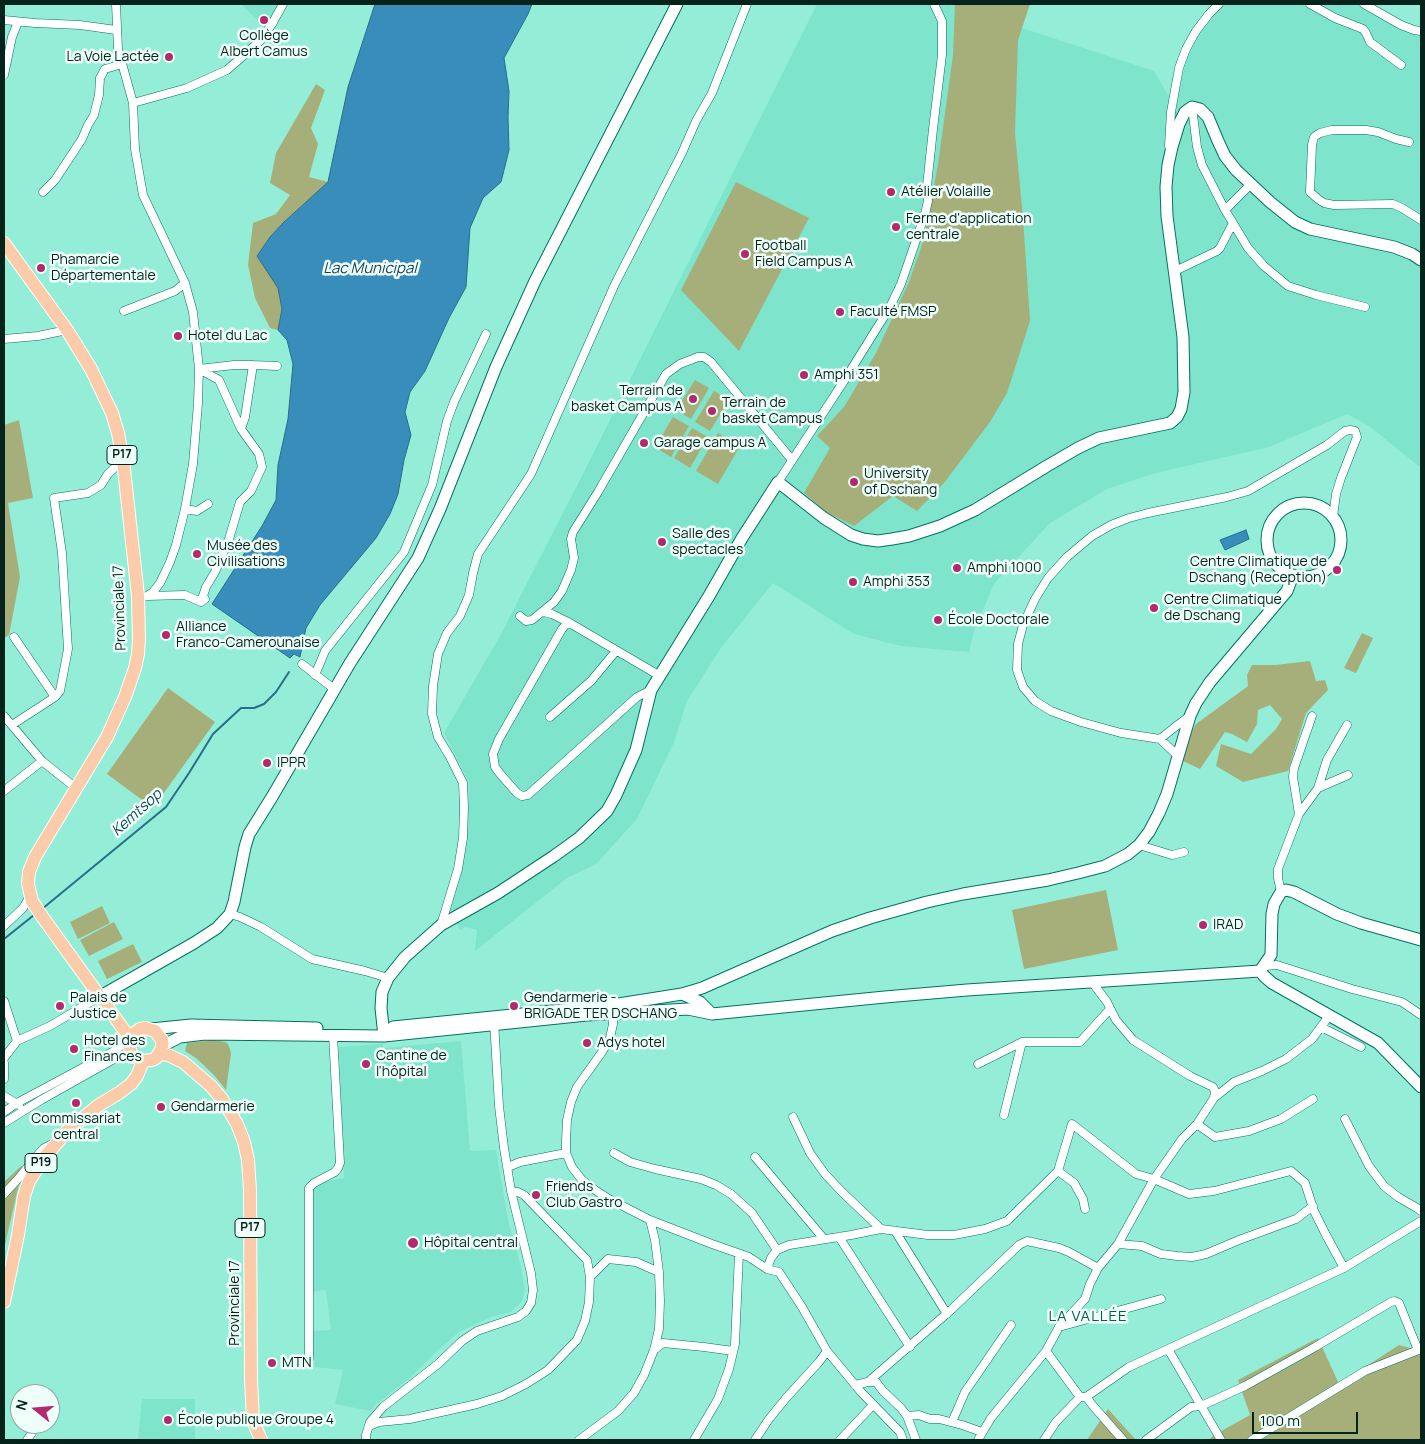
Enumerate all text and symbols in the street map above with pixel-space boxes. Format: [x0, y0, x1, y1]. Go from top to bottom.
marker: Collège Albert Camus [258, 14, 270, 26]
place label: Collège Albert Camus [220, 28, 308, 60]
place label: La Voie Lactée [66, 49, 159, 65]
marker: La Voie Lactée [163, 51, 175, 63]
place label: Atélier Volaille [901, 184, 991, 200]
marker: Atélier Volaille [885, 186, 897, 198]
place label: Ferme d'application centrale [906, 211, 1032, 243]
marker: Ferme d'application centrale [890, 221, 902, 233]
place label: Football Field Campus A [755, 238, 853, 270]
marker: Football Field Campus A [739, 248, 751, 260]
place label: Phamarcie Départementale [51, 252, 156, 284]
water label: Lac Municipal [323, 260, 417, 278]
marker: Phamarcie Départementale [35, 262, 47, 274]
place label: Faculté FMSP [850, 304, 936, 320]
marker: Faculté FMSP [834, 306, 846, 318]
place label: Hotel du Lac [188, 328, 268, 344]
marker: Hotel du Lac [172, 330, 184, 342]
place label: Amphi 351 [814, 367, 879, 383]
marker: Amphi 351 [798, 369, 810, 381]
place label: Terrain de basket Campus A [571, 383, 683, 416]
marker: Terrain de basket Campus A [687, 393, 699, 405]
place label: Terrain de basket Campus [722, 395, 822, 428]
marker: Terrain de basket Campus [706, 405, 718, 417]
place label: Garage campus A [654, 435, 766, 451]
marker: Garage campus A [638, 437, 650, 449]
road number: P17 [107, 446, 137, 464]
place label: University of Dschang [864, 466, 937, 498]
marker: University of Dschang [848, 476, 860, 488]
place label: Salle des spectacles [672, 526, 743, 558]
marker: Salle des spectacles [656, 536, 668, 548]
place label: Musée des Civilisations [207, 538, 285, 570]
marker: Musée des Civilisations [191, 548, 203, 560]
place label: Centre Climatique de Dschang (Reception) [1189, 554, 1327, 586]
place label: Amphi 1000 [967, 560, 1041, 576]
marker: Amphi 1000 [951, 562, 963, 574]
marker: Centre Climatique de Dschang (Reception) [1331, 564, 1343, 576]
street label: Provinciale 17 [110, 565, 130, 651]
place label: Amphi 353 [863, 574, 930, 590]
marker: Amphi 353 [847, 576, 859, 588]
place label: Centre Climatique de Dschang [1164, 592, 1282, 624]
marker: Centre Climatique de Dschang [1148, 602, 1160, 614]
place label: École Doctorale [948, 612, 1049, 628]
marker: École Doctorale [932, 614, 944, 626]
place label: Alliance Franco-Camerounaise [176, 619, 320, 652]
marker: Alliance Franco-Camerounaise [160, 629, 172, 641]
place label: IPPR [277, 755, 306, 771]
marker: IPPR [261, 757, 273, 769]
water label: Kemtsop [108, 786, 166, 840]
place label: IRAD [1213, 917, 1243, 933]
marker: IRAD [1197, 919, 1209, 931]
place label: Palais de Justice [70, 990, 127, 1022]
place label: Gendarmerie - BRIGADE TER DSCHANG [524, 990, 677, 1022]
marker: Palais de Justice [54, 1000, 66, 1012]
marker: Gendarmerie - BRIGADE TER DSCHANG [508, 1000, 520, 1012]
place label: Hotel des Finances [84, 1033, 145, 1066]
place label: Adys hotel [597, 1035, 665, 1051]
marker: Adys hotel [581, 1037, 593, 1049]
marker: Hotel des Finances [68, 1043, 80, 1055]
place label: Cantine de l'hôpital [376, 1048, 447, 1080]
marker: Cantine de l'hôpital [360, 1058, 372, 1070]
marker: Commissariat central [70, 1097, 82, 1109]
place label: Gendarmerie [171, 1099, 255, 1115]
marker: Gendarmerie [155, 1101, 167, 1113]
place label: Commissariat central [31, 1111, 121, 1144]
road number: P19 [25, 1154, 57, 1172]
place label: Friends Club Gastro [546, 1179, 622, 1212]
marker: Friends Club Gastro [530, 1189, 542, 1201]
road number: P17 [235, 1218, 265, 1238]
place label: Hôpital central [424, 1235, 518, 1251]
marker: Hôpital central [406, 1236, 420, 1250]
street label: Provinciale 17 [227, 1260, 243, 1346]
district label: LA VALLÉE [1047, 1308, 1129, 1326]
place label: MTN [282, 1355, 312, 1371]
marker: MTN [266, 1357, 278, 1369]
north arrow [10, 1384, 60, 1434]
text: N [11, 1397, 32, 1412]
scale bar [1255, 1402, 1361, 1434]
text: 100 m [1260, 1410, 1300, 1431]
place label: École publique Groupe 4 [178, 1412, 334, 1428]
marker: École publique Groupe 4 [162, 1414, 174, 1426]

